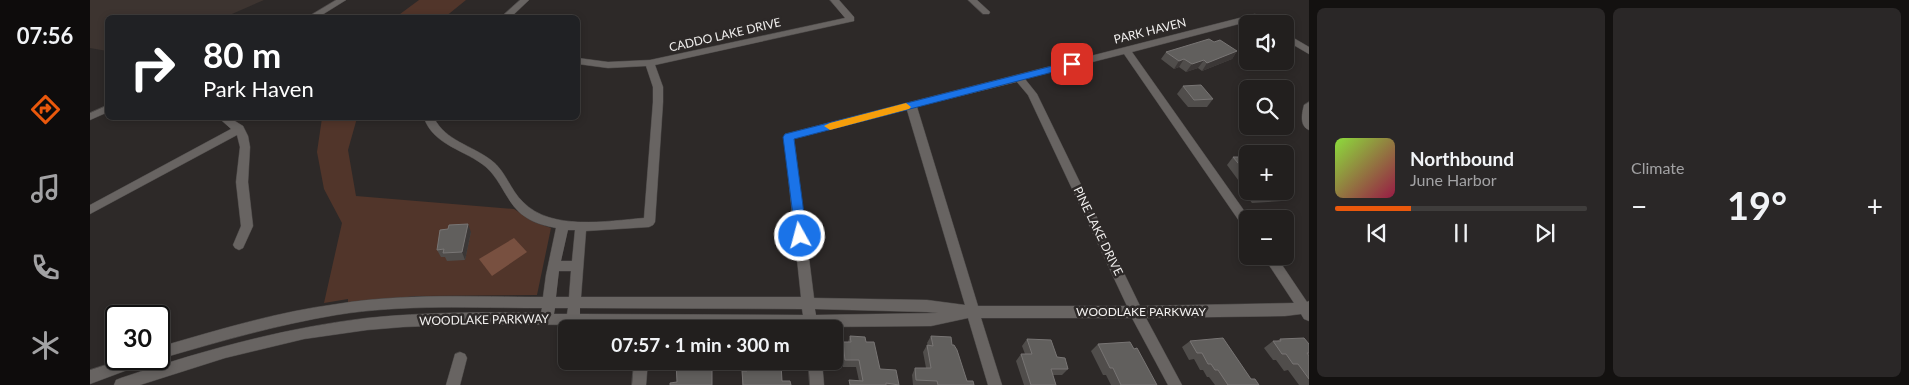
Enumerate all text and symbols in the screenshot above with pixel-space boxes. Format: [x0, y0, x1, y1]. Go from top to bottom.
street label: CADDO LAKE DRIVE [667, 14, 782, 55]
street label: PARK HAVEN [1112, 14, 1188, 47]
map controls [1239, 15, 1294, 265]
button: sound [1239, 15, 1294, 70]
text: 07:56 [17, 22, 73, 49]
text: 80 m [203, 33, 281, 75]
icon: right [120, 35, 185, 100]
pin [1051, 43, 1093, 85]
icon: arrive [1058, 50, 1086, 78]
text: Park Haven [203, 75, 314, 102]
button: search [1239, 80, 1294, 135]
icon: directions [28, 92, 63, 127]
button: + [1239, 145, 1294, 200]
text: Northbound [1410, 147, 1514, 170]
text: Climate [1631, 158, 1684, 177]
text: June Harbor [1410, 170, 1497, 189]
icon: music [28, 171, 63, 206]
text: 19° [1727, 182, 1787, 228]
street label: PINE LAKE DRIVE [1070, 184, 1126, 278]
text: − [1631, 189, 1647, 223]
text: + [1867, 189, 1883, 223]
position arrow [773, 209, 825, 261]
button: − [1239, 210, 1294, 265]
icon: previous [1363, 219, 1391, 247]
icon: pause [1447, 219, 1475, 247]
icon: next [1531, 219, 1559, 247]
icon: phone [28, 250, 63, 285]
street label: WOODLAKE PARKWAY [1076, 304, 1206, 319]
speed limit sign: 30 [105, 305, 170, 370]
street label: WOODLAKE PARKWAY [419, 311, 550, 328]
icon: climate [28, 328, 63, 363]
text: 07:57 · 1 min · 300 m [611, 333, 790, 356]

